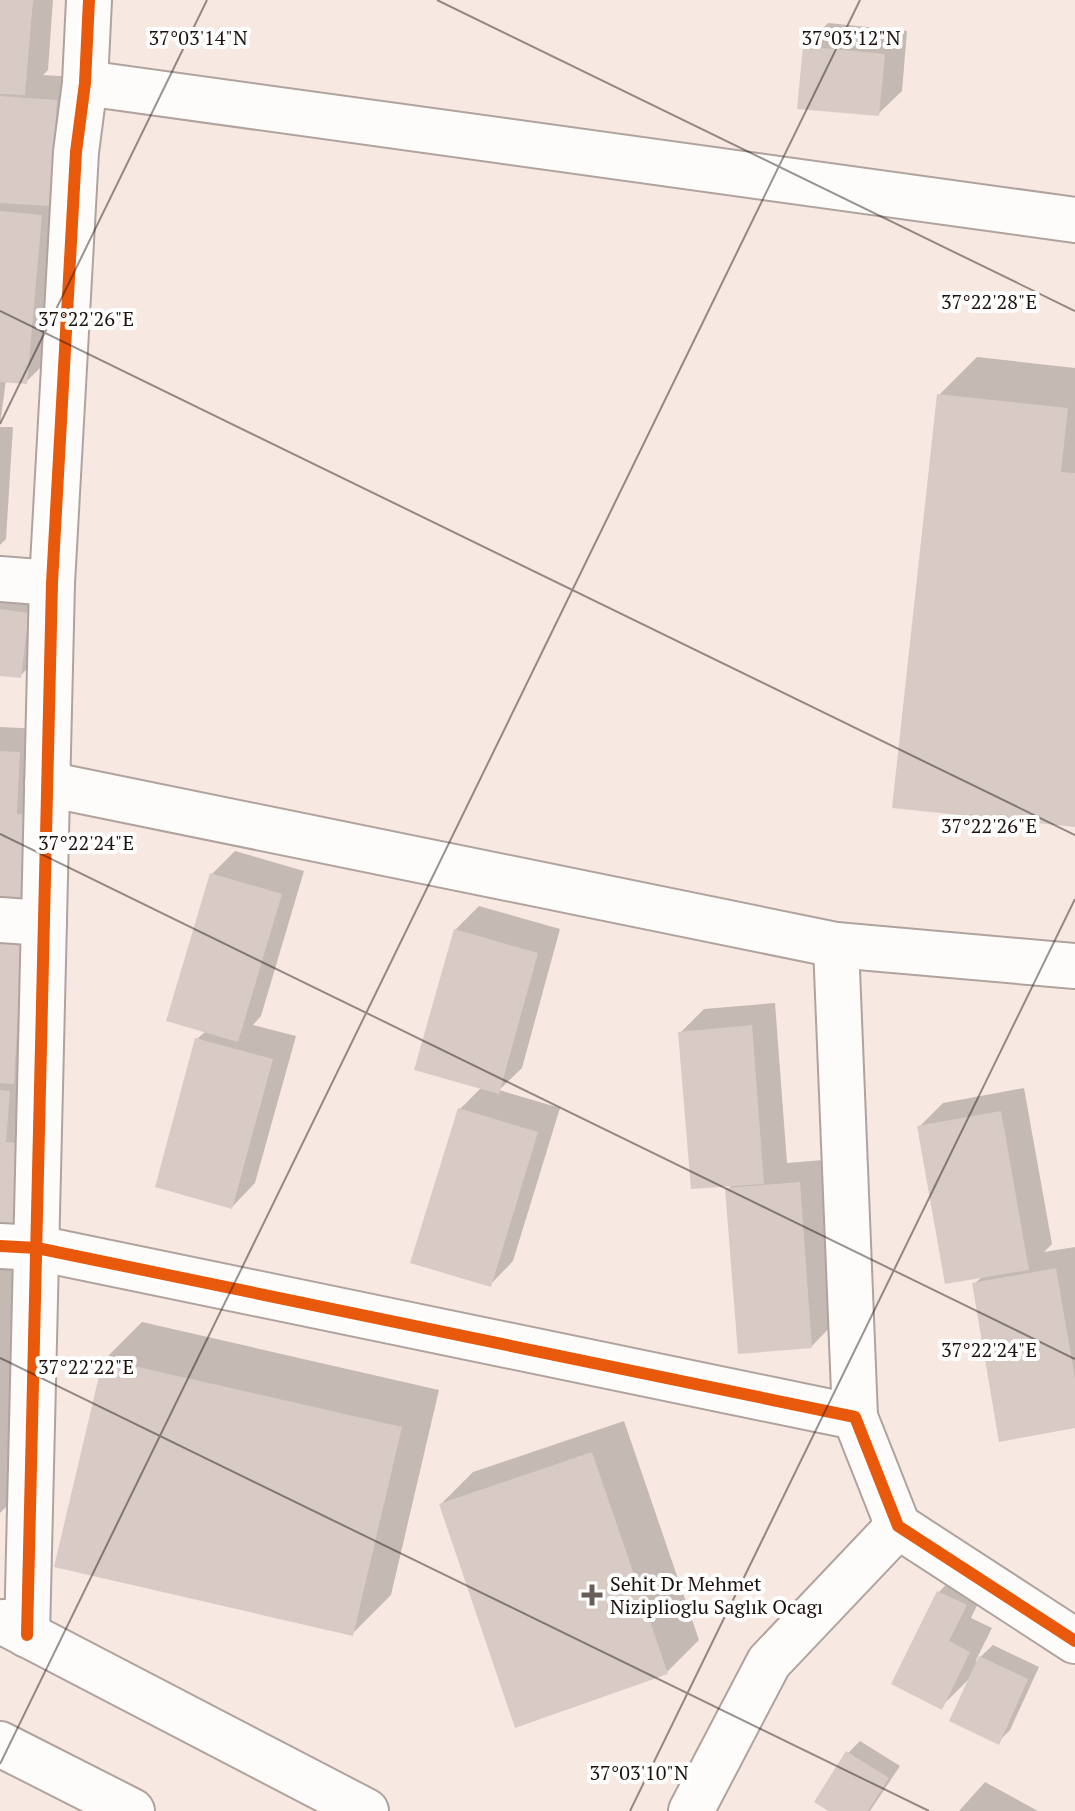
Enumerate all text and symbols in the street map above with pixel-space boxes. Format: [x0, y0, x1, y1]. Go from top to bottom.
text: 37°03'14"N [148, 24, 248, 51]
text: 37°03'12"N [801, 24, 901, 51]
text: 37°22'28"E [941, 288, 1037, 315]
text: 37°22'26"E [38, 305, 134, 332]
text: 37°22'26"E [941, 812, 1037, 839]
text: 37°22'24"E [38, 829, 134, 856]
text: 37°22'24"E [941, 1336, 1037, 1363]
text: 37°22'22"E [38, 1353, 134, 1380]
place label: Sehit Dr Mehmet Niziplioglu Saglık Ocagı [610, 1570, 823, 1620]
marker: Sehit Dr Mehmet Niziplioglu Saglık Ocagı [581, 1584, 603, 1606]
text: 37°03'10"N [589, 1759, 689, 1786]

